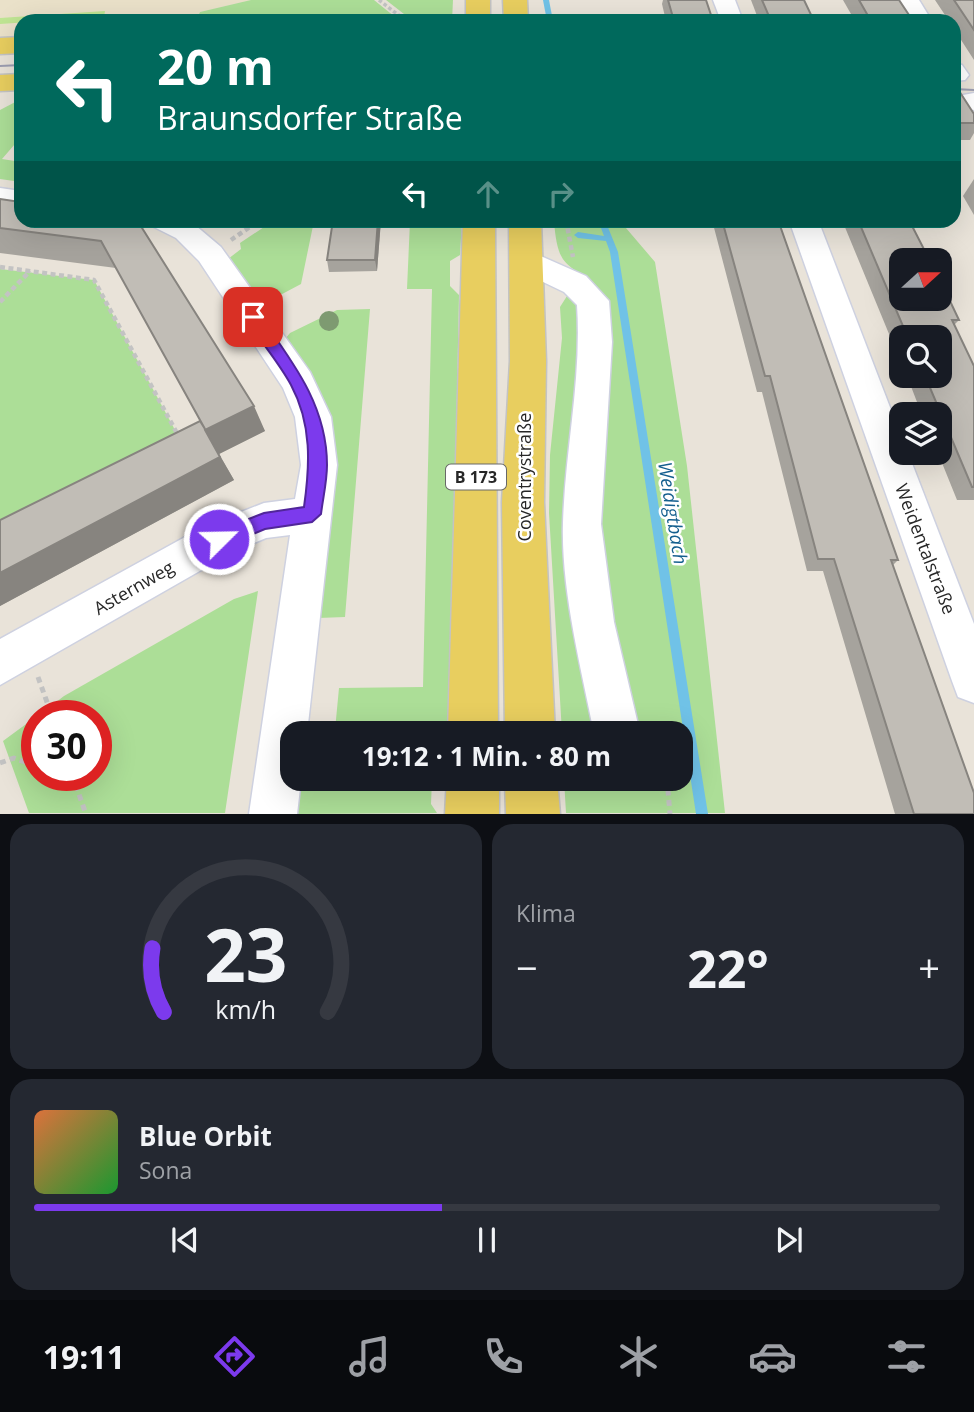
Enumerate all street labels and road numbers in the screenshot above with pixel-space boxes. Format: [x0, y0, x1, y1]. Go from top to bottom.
street label: Coventrystraße [512, 413, 536, 541]
road number: B 173 [446, 464, 506, 490]
street label: Weidentalstraße [890, 480, 962, 617]
street label: Asternweg [89, 554, 178, 620]

